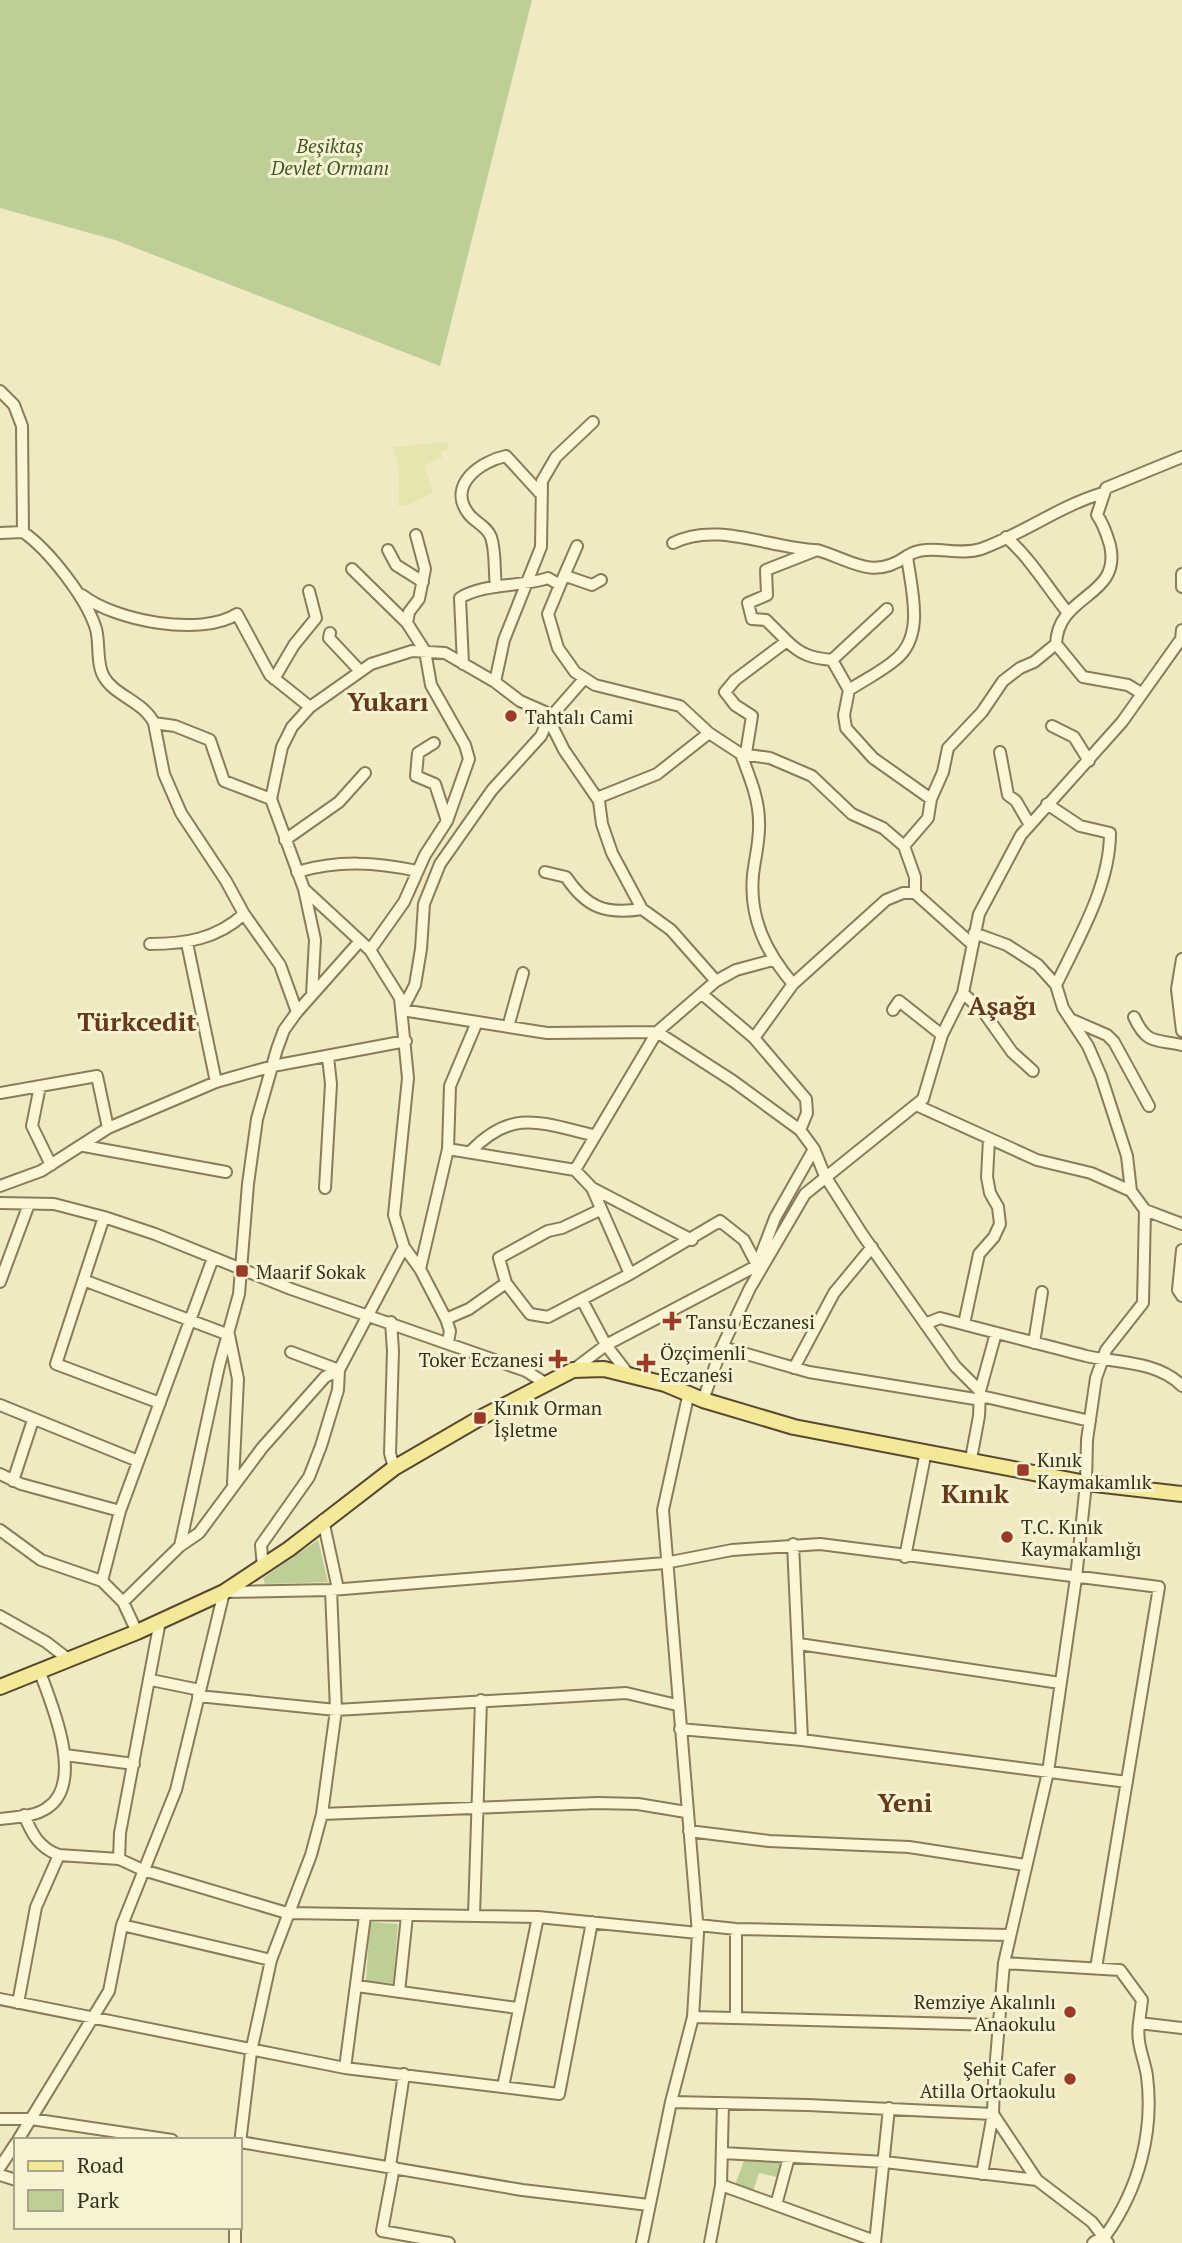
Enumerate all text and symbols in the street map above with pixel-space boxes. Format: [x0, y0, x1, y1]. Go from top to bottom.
park label: Beşiktaş Devlet Ormanı [270, 133, 389, 180]
district label: Yukarı [347, 684, 429, 718]
place label: Tahtalı Cami [525, 704, 634, 729]
marker: Tahtalı Cami [503, 708, 519, 724]
district label: Aşağı [968, 988, 1036, 1022]
district label: Türkcedit [77, 1004, 197, 1038]
place label: Maarif Sokak [256, 1259, 366, 1284]
marker: Maarif Sokak [234, 1263, 250, 1279]
place label: Tansu Eczanesi [686, 1309, 815, 1334]
marker: Tansu Eczanesi [664, 1313, 680, 1329]
place label: Özçimenli Eczanesi [660, 1340, 746, 1387]
place label: Toker Eczanesi [419, 1347, 544, 1372]
marker: Toker Eczanesi [550, 1351, 566, 1367]
marker: Özçimenli Eczanesi [638, 1355, 654, 1371]
place label: Kınık Orman İşletme [494, 1395, 602, 1442]
marker: Kınık Orman İşletme [472, 1410, 488, 1426]
place label: Kınık Kaymakamlık [1037, 1447, 1152, 1494]
marker: Kınık Kaymakamlık [1015, 1462, 1031, 1478]
district label: Kınık [941, 1476, 1010, 1510]
place label: T.C. Kınık Kaymakamlığı [1021, 1514, 1141, 1561]
marker: T.C. Kınık Kaymakamlığı [999, 1529, 1015, 1545]
district label: Yeni [878, 1785, 932, 1819]
place label: Remziye Akalınlı Anaokulu [914, 1989, 1056, 2036]
marker: Remziye Akalınlı Anaokulu [1062, 2004, 1078, 2020]
place label: Şehit Cafer Atilla Ortaokulu [920, 2056, 1057, 2103]
marker: Şehit Cafer Atilla Ortaokulu [1062, 2071, 1078, 2087]
legend [14, 2138, 242, 2229]
text: Road [77, 2151, 124, 2179]
text: Park [77, 2186, 119, 2214]

